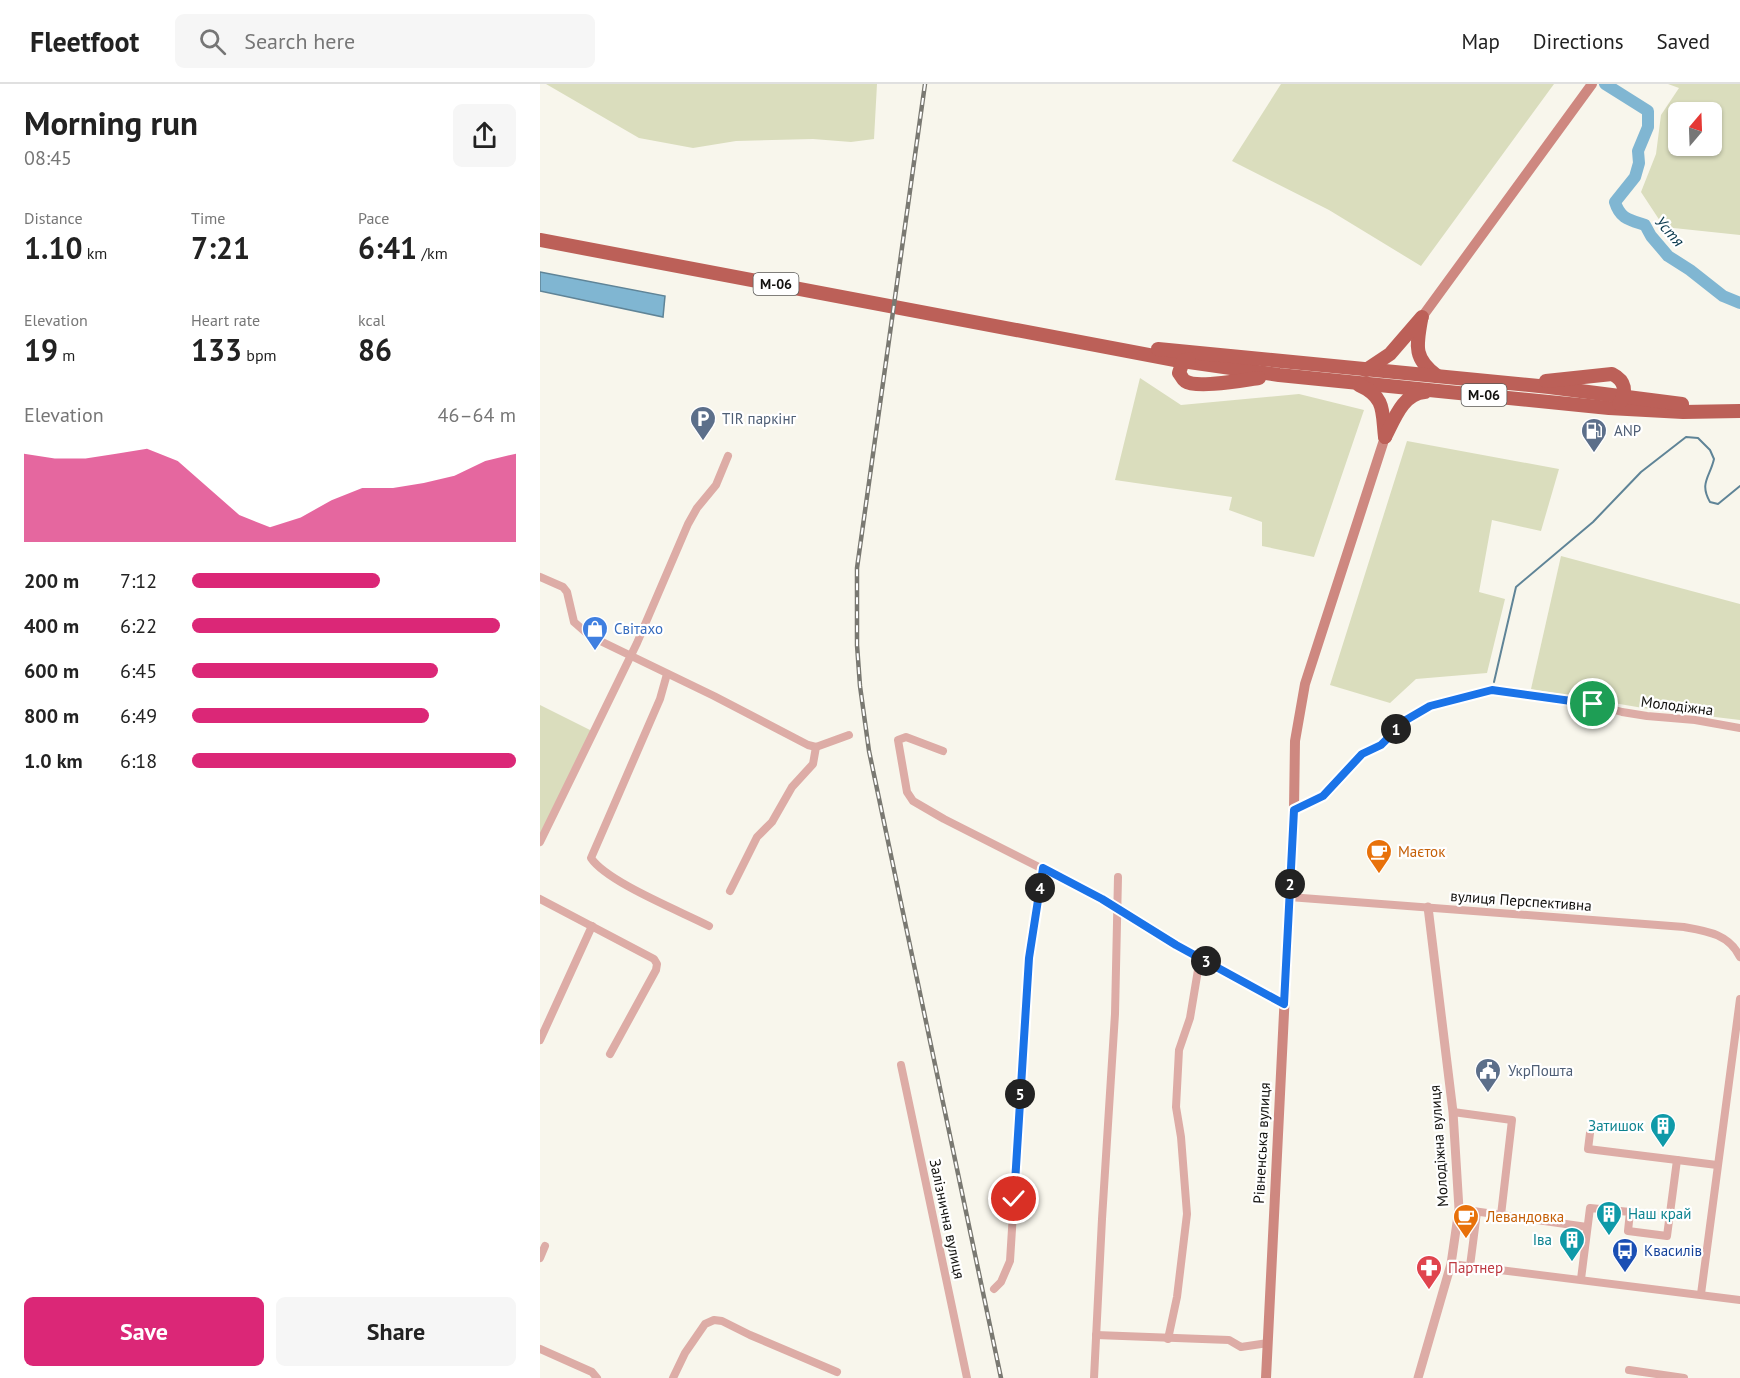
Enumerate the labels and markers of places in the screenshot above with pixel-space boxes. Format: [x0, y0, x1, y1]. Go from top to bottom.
parking icon: TIR паркінг [688, 404, 718, 442]
place label: TIR паркінг [722, 409, 796, 428]
fuel station icon: ANP [1579, 416, 1609, 454]
place label: ANP [1614, 421, 1641, 440]
shop icon: Світахо [580, 614, 610, 652]
place label: Світахо [614, 619, 663, 638]
pin [1567, 678, 1618, 729]
pin: 1 [1381, 714, 1411, 744]
cafe icon: Маєток [1364, 837, 1394, 875]
place label: Маєток [1398, 842, 1446, 861]
pin: 2 [1275, 869, 1305, 899]
pin: 4 [1025, 873, 1055, 903]
pin: 3 [1191, 946, 1221, 976]
public building icon: УкрПошта [1473, 1056, 1503, 1094]
place label: УкрПошта [1508, 1061, 1573, 1080]
pin: 5 [1005, 1079, 1035, 1109]
building icon: Затишок [1648, 1111, 1678, 1149]
place label: Затишок [1588, 1116, 1645, 1135]
pin [988, 1173, 1039, 1224]
building icon: Наш край [1594, 1199, 1624, 1237]
cafe icon: Левандовка [1451, 1202, 1481, 1240]
place label: Наш край [1628, 1204, 1691, 1223]
place label: Левандовка [1485, 1207, 1564, 1226]
building icon: Іва [1557, 1225, 1587, 1263]
place label: Іва [1533, 1230, 1552, 1249]
bus stop icon: Квасилів [1610, 1236, 1640, 1274]
place label: Квасилів [1644, 1241, 1702, 1260]
pharmacy icon: Партнер [1414, 1253, 1444, 1291]
place label: Партнер [1448, 1258, 1503, 1277]

